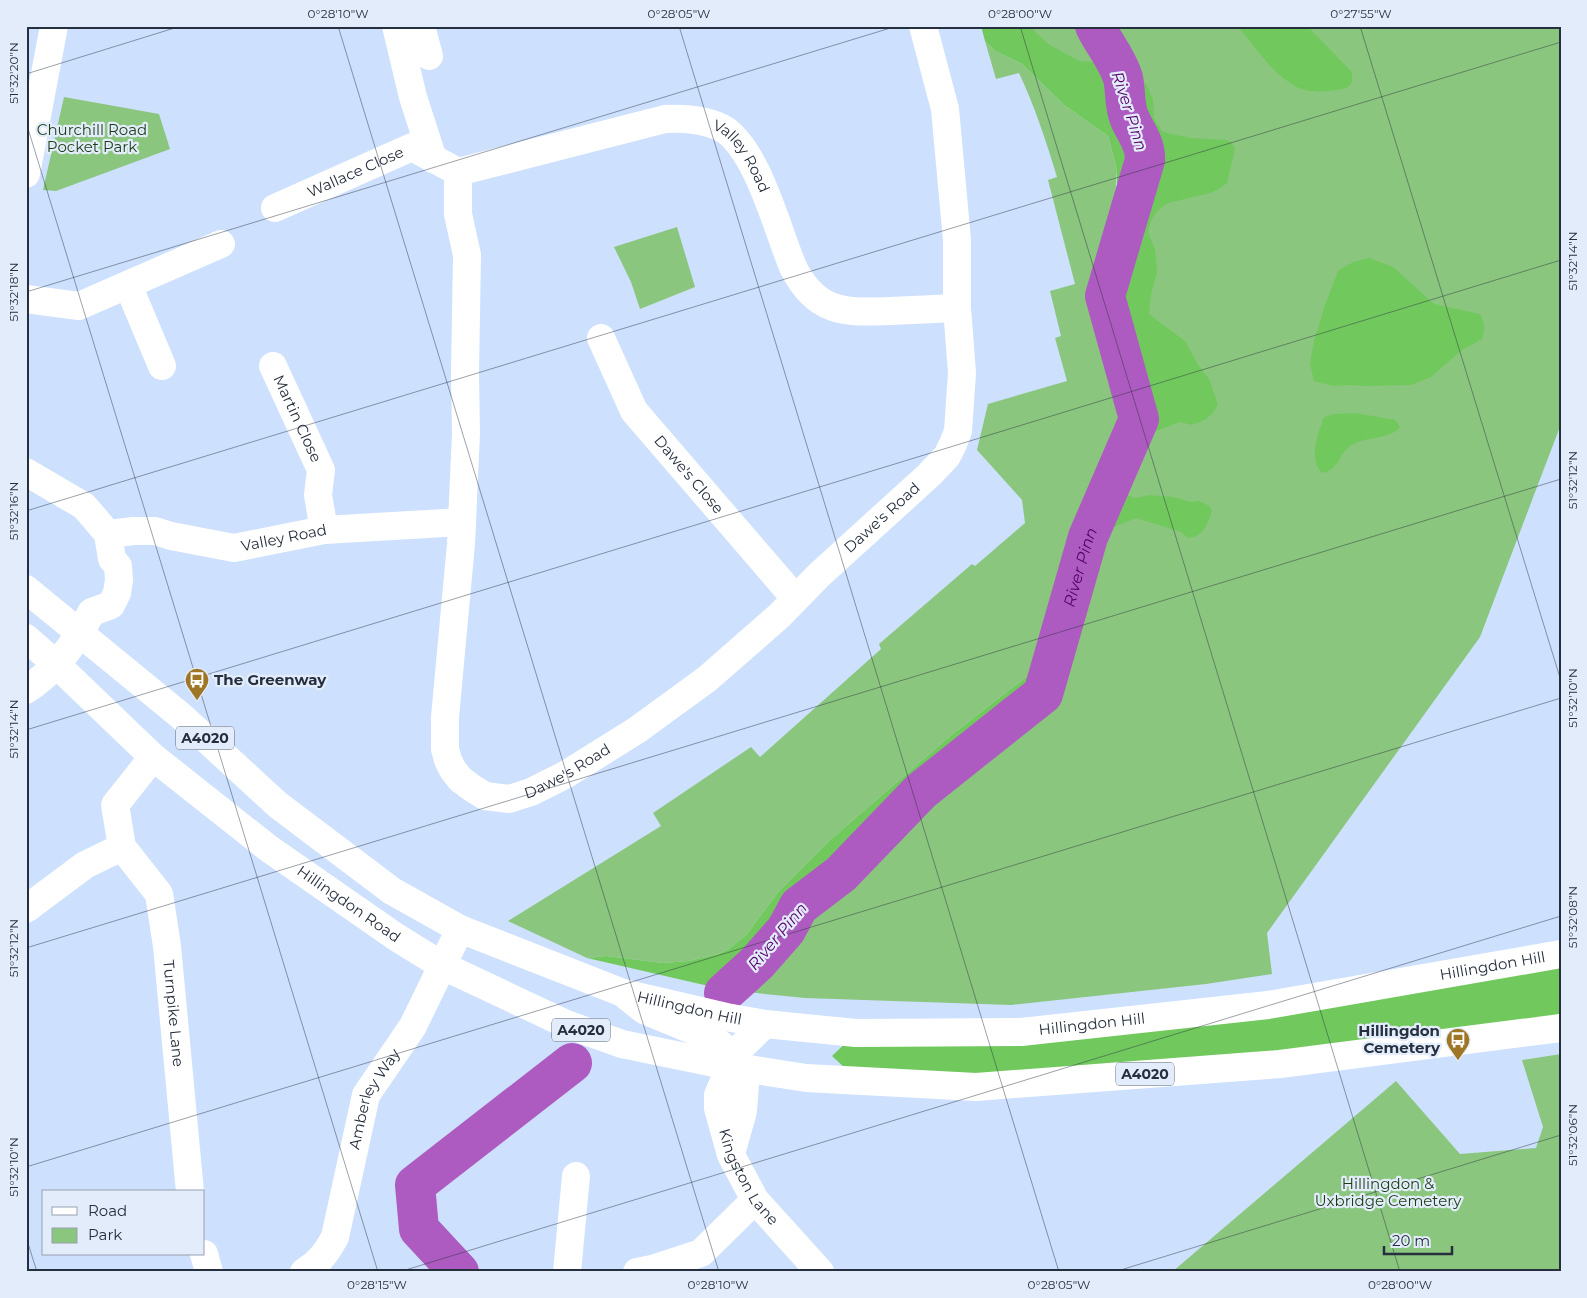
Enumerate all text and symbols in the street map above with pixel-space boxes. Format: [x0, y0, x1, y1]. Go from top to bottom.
text: 0°28'10"W [307, 6, 369, 21]
text: 0°28'05"W [648, 6, 710, 21]
text: 0°28'00"W [988, 6, 1052, 21]
text: 0°27'55"W [1330, 6, 1392, 21]
text: 51°32'20"N [6, 42, 21, 104]
water label: River Pinn [1108, 69, 1151, 153]
street label: Valley Road [710, 115, 774, 195]
park label: Churchill Road Pocket Park [37, 120, 147, 156]
street label: Wallace Close [304, 142, 406, 201]
text: 51°32'14"N [1565, 231, 1580, 291]
text: 51°32'18"N [6, 262, 21, 322]
street label: Martin Close [269, 372, 326, 465]
street label: Dawe's Close [650, 431, 728, 517]
text: 51°32'12"N [1565, 451, 1580, 509]
street label: Dawe's Road [840, 478, 924, 557]
text: 51°32'16"N [6, 482, 21, 540]
street label: Valley Road [239, 520, 328, 555]
water label: River Pinn [1059, 524, 1101, 609]
bus stop icon: The Greenway [184, 667, 210, 701]
text: 51°32'10"N [1565, 668, 1580, 728]
place label: The Greenway [214, 670, 327, 689]
text: 51°32'14"N [6, 699, 21, 759]
road number: A4020 [176, 726, 234, 750]
street label: Dawe's Road [522, 739, 614, 803]
street label: Hillingdon Road [294, 861, 404, 946]
text: 51°32'08"N [1565, 886, 1580, 948]
water label: River Pinn [744, 899, 811, 974]
text: 51°32'12"N [6, 919, 21, 977]
street label: Hillingdon Hill [1438, 947, 1547, 984]
street label: Turnpike Lane [159, 959, 188, 1068]
street label: Hillingdon Hill [635, 987, 743, 1029]
street label: Hillingdon Hill [1038, 1009, 1146, 1039]
road number: A4020 [552, 1018, 610, 1042]
place label: Hillingdon Cemetery [1358, 1021, 1441, 1057]
bus stop icon: Hillingdon Cemetery [1445, 1027, 1471, 1061]
street label: Amberley Way [344, 1044, 404, 1151]
road number: A4020 [1116, 1062, 1174, 1086]
text: 51°32'06"N [1565, 1104, 1580, 1166]
street label: Kingston Lane [715, 1126, 783, 1229]
text: 51°32'10"N [6, 1137, 21, 1197]
park label: Hillingdon & Uxbridge Cemetery [1315, 1174, 1462, 1210]
legend [42, 1190, 205, 1256]
text: Road [88, 1201, 127, 1220]
scale bar [1384, 1223, 1452, 1255]
text: Park [88, 1225, 122, 1244]
text: 20 m [1392, 1231, 1430, 1250]
text: 0°28'15"W [347, 1277, 407, 1292]
text: 0°28'10"W [687, 1277, 749, 1292]
text: 0°28'05"W [1028, 1277, 1090, 1292]
text: 0°28'00"W [1368, 1277, 1432, 1292]

